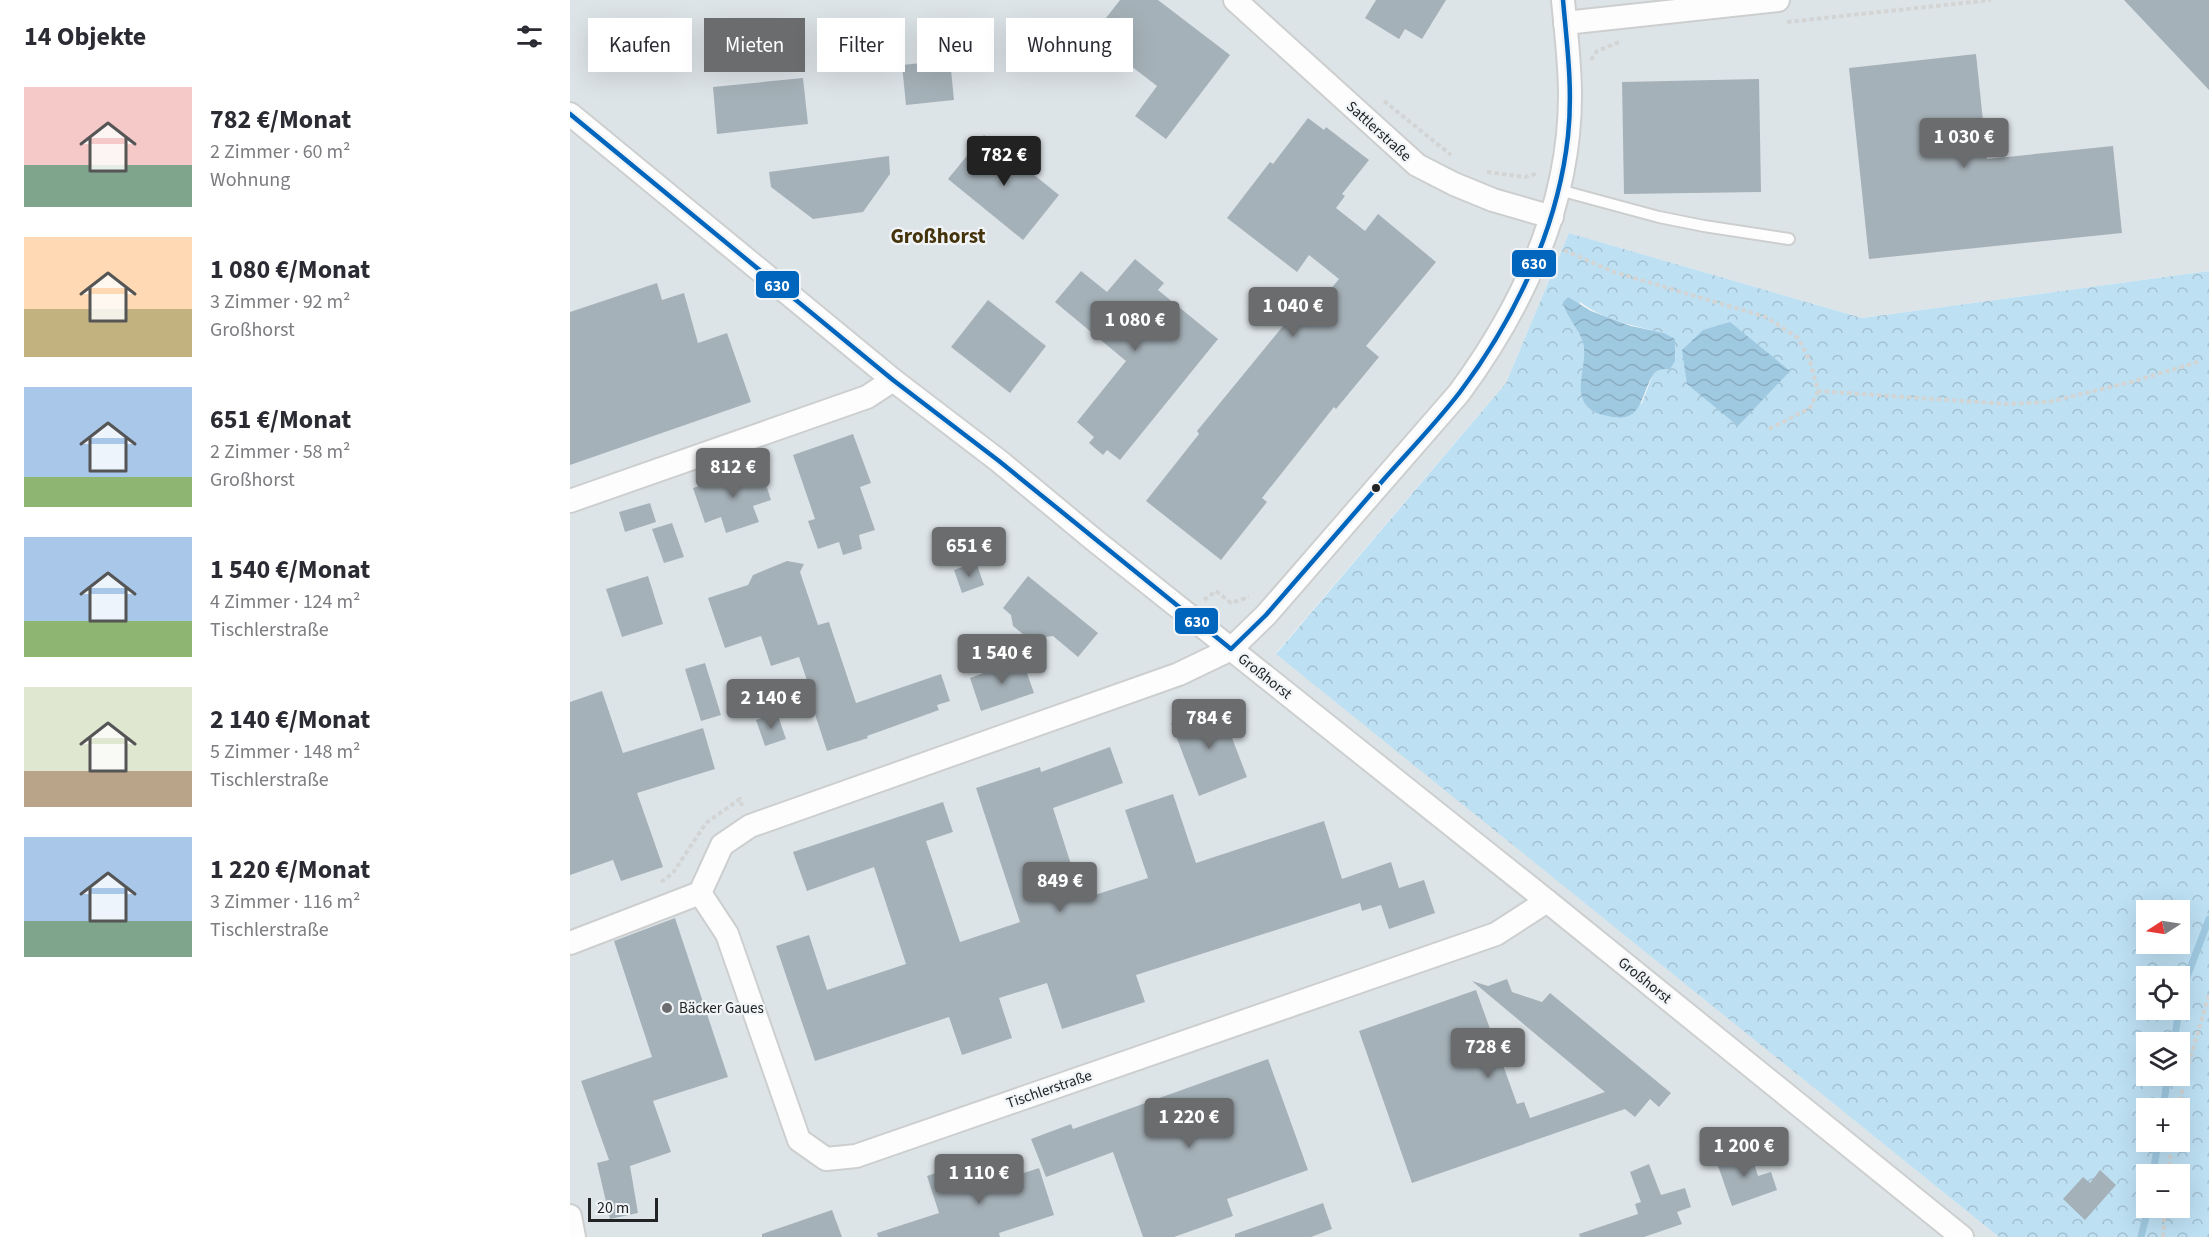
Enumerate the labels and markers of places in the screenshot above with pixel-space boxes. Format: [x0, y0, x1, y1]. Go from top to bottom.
pin: 1 030 € [1909, 118, 2019, 169]
pin: 782 € [962, 136, 1046, 187]
pin: 1 040 € [1238, 287, 1348, 338]
pin: 1 080 € [1080, 301, 1190, 352]
pin: 812 € [691, 448, 775, 499]
unlabelled marker [1370, 482, 1382, 494]
pin: 651 € [927, 527, 1011, 578]
pin: 1 540 € [947, 634, 1057, 685]
pin: 2 140 € [716, 679, 826, 730]
pin: 784 € [1167, 699, 1251, 750]
pin: 849 € [1018, 862, 1102, 913]
place label: Bäcker Gaues [679, 998, 764, 1019]
marker: Bäcker Gaues [660, 1001, 674, 1015]
pin: 728 € [1446, 1028, 1530, 1079]
pin: 1 220 € [1134, 1098, 1244, 1149]
pin: 1 200 € [1689, 1127, 1799, 1178]
pin: 1 110 € [924, 1154, 1034, 1205]

